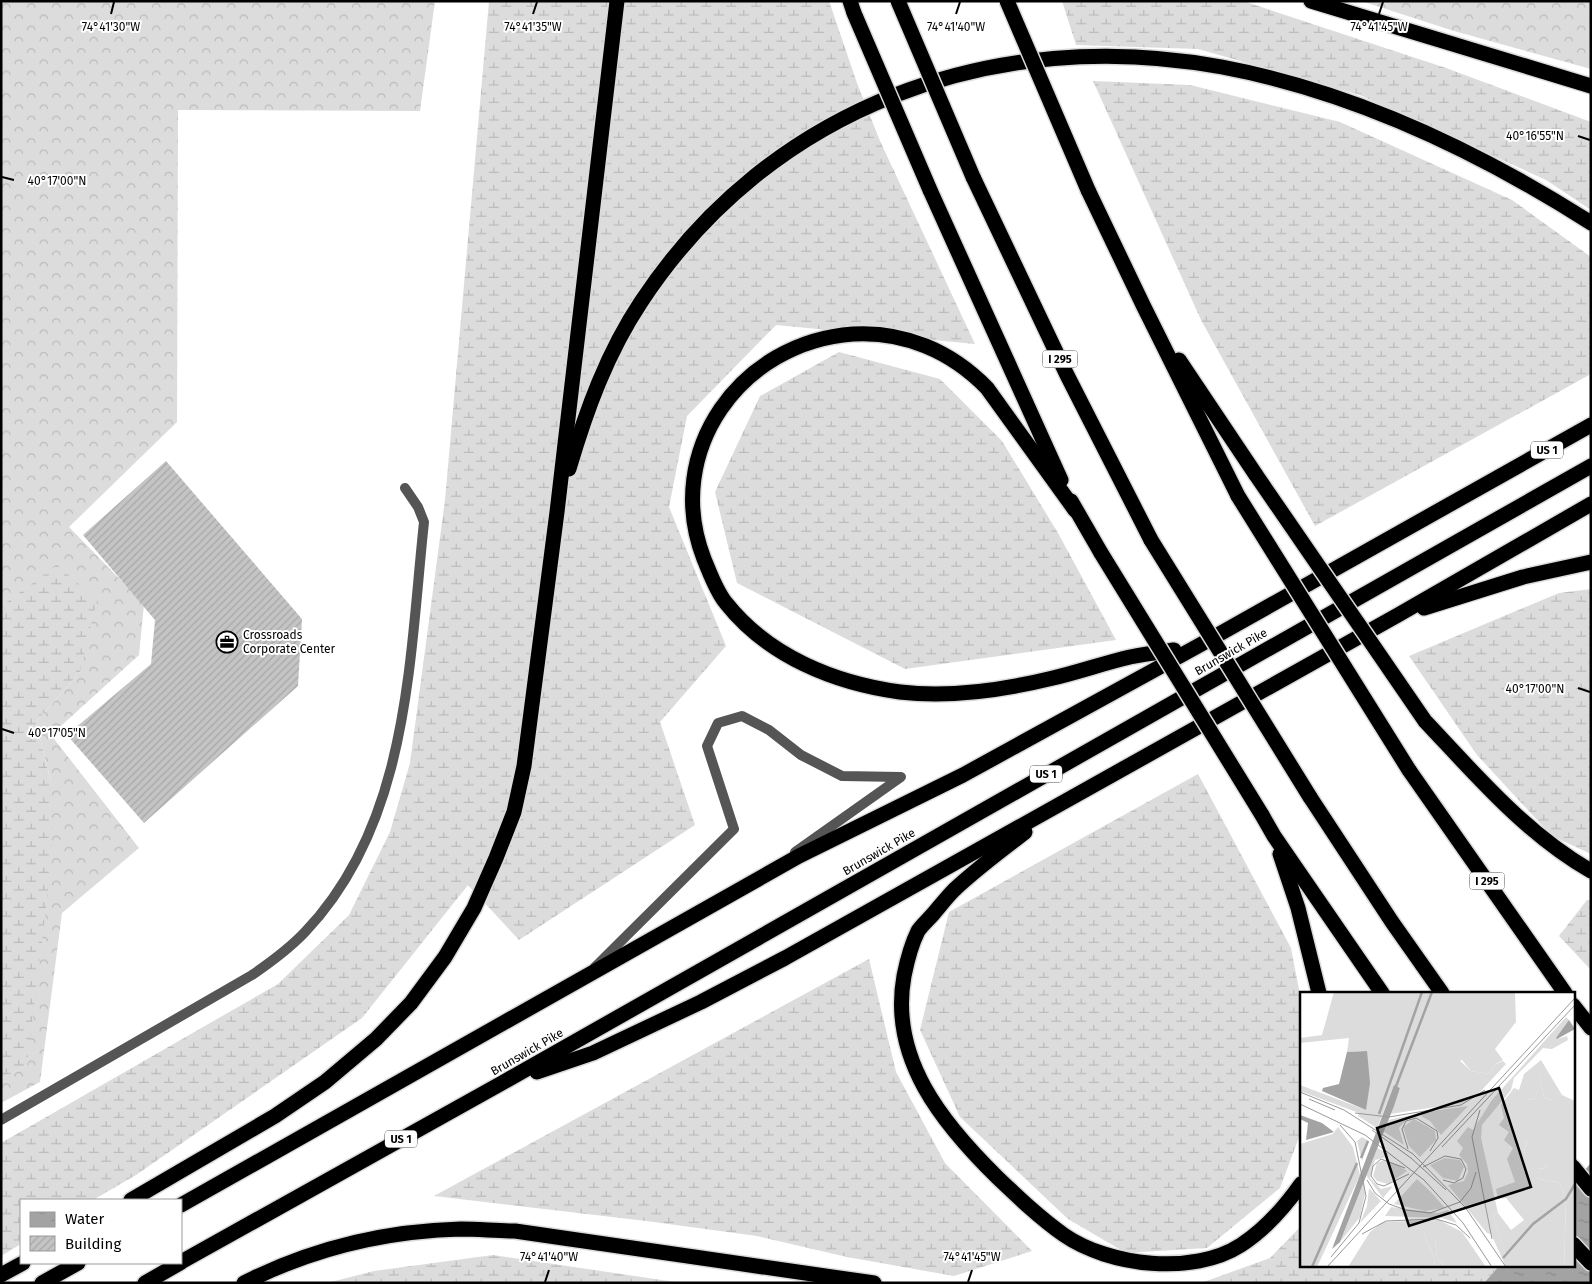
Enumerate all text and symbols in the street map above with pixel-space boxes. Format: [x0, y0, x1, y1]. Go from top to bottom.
text: 74°41'30"W [82, 20, 140, 34]
text: 74°41'35"W [504, 20, 562, 34]
text: 74°41'40"W [927, 20, 985, 34]
text: 74°41'45"W [1350, 20, 1408, 34]
text: 40°16'55"N [1506, 129, 1564, 143]
text: 40°17'00"N [28, 174, 86, 188]
road number: I 295 [1042, 350, 1078, 368]
road number: US 1 [1531, 442, 1563, 458]
street label: Brunswick Pike [1192, 626, 1270, 678]
place label: Crossroads Corporate Center [243, 628, 336, 656]
office icon: Crossroads Corporate Center [215, 630, 239, 654]
text: 40°17'00"N [1506, 682, 1564, 696]
text: 40°17'05"N [28, 726, 86, 740]
road number: US 1 [1030, 766, 1062, 782]
street label: Brunswick Pike [840, 826, 918, 878]
road number: I 295 [1470, 872, 1504, 889]
inset map [1300, 992, 1574, 1266]
street label: Brunswick Pike [488, 1026, 566, 1078]
road number: US 1 [385, 1130, 417, 1148]
legend [20, 1199, 182, 1264]
text: Water [65, 1210, 104, 1228]
text: Building [65, 1235, 121, 1253]
text: 74°41'40"W [520, 1250, 578, 1264]
text: 74°41'45"W [943, 1250, 1001, 1264]

